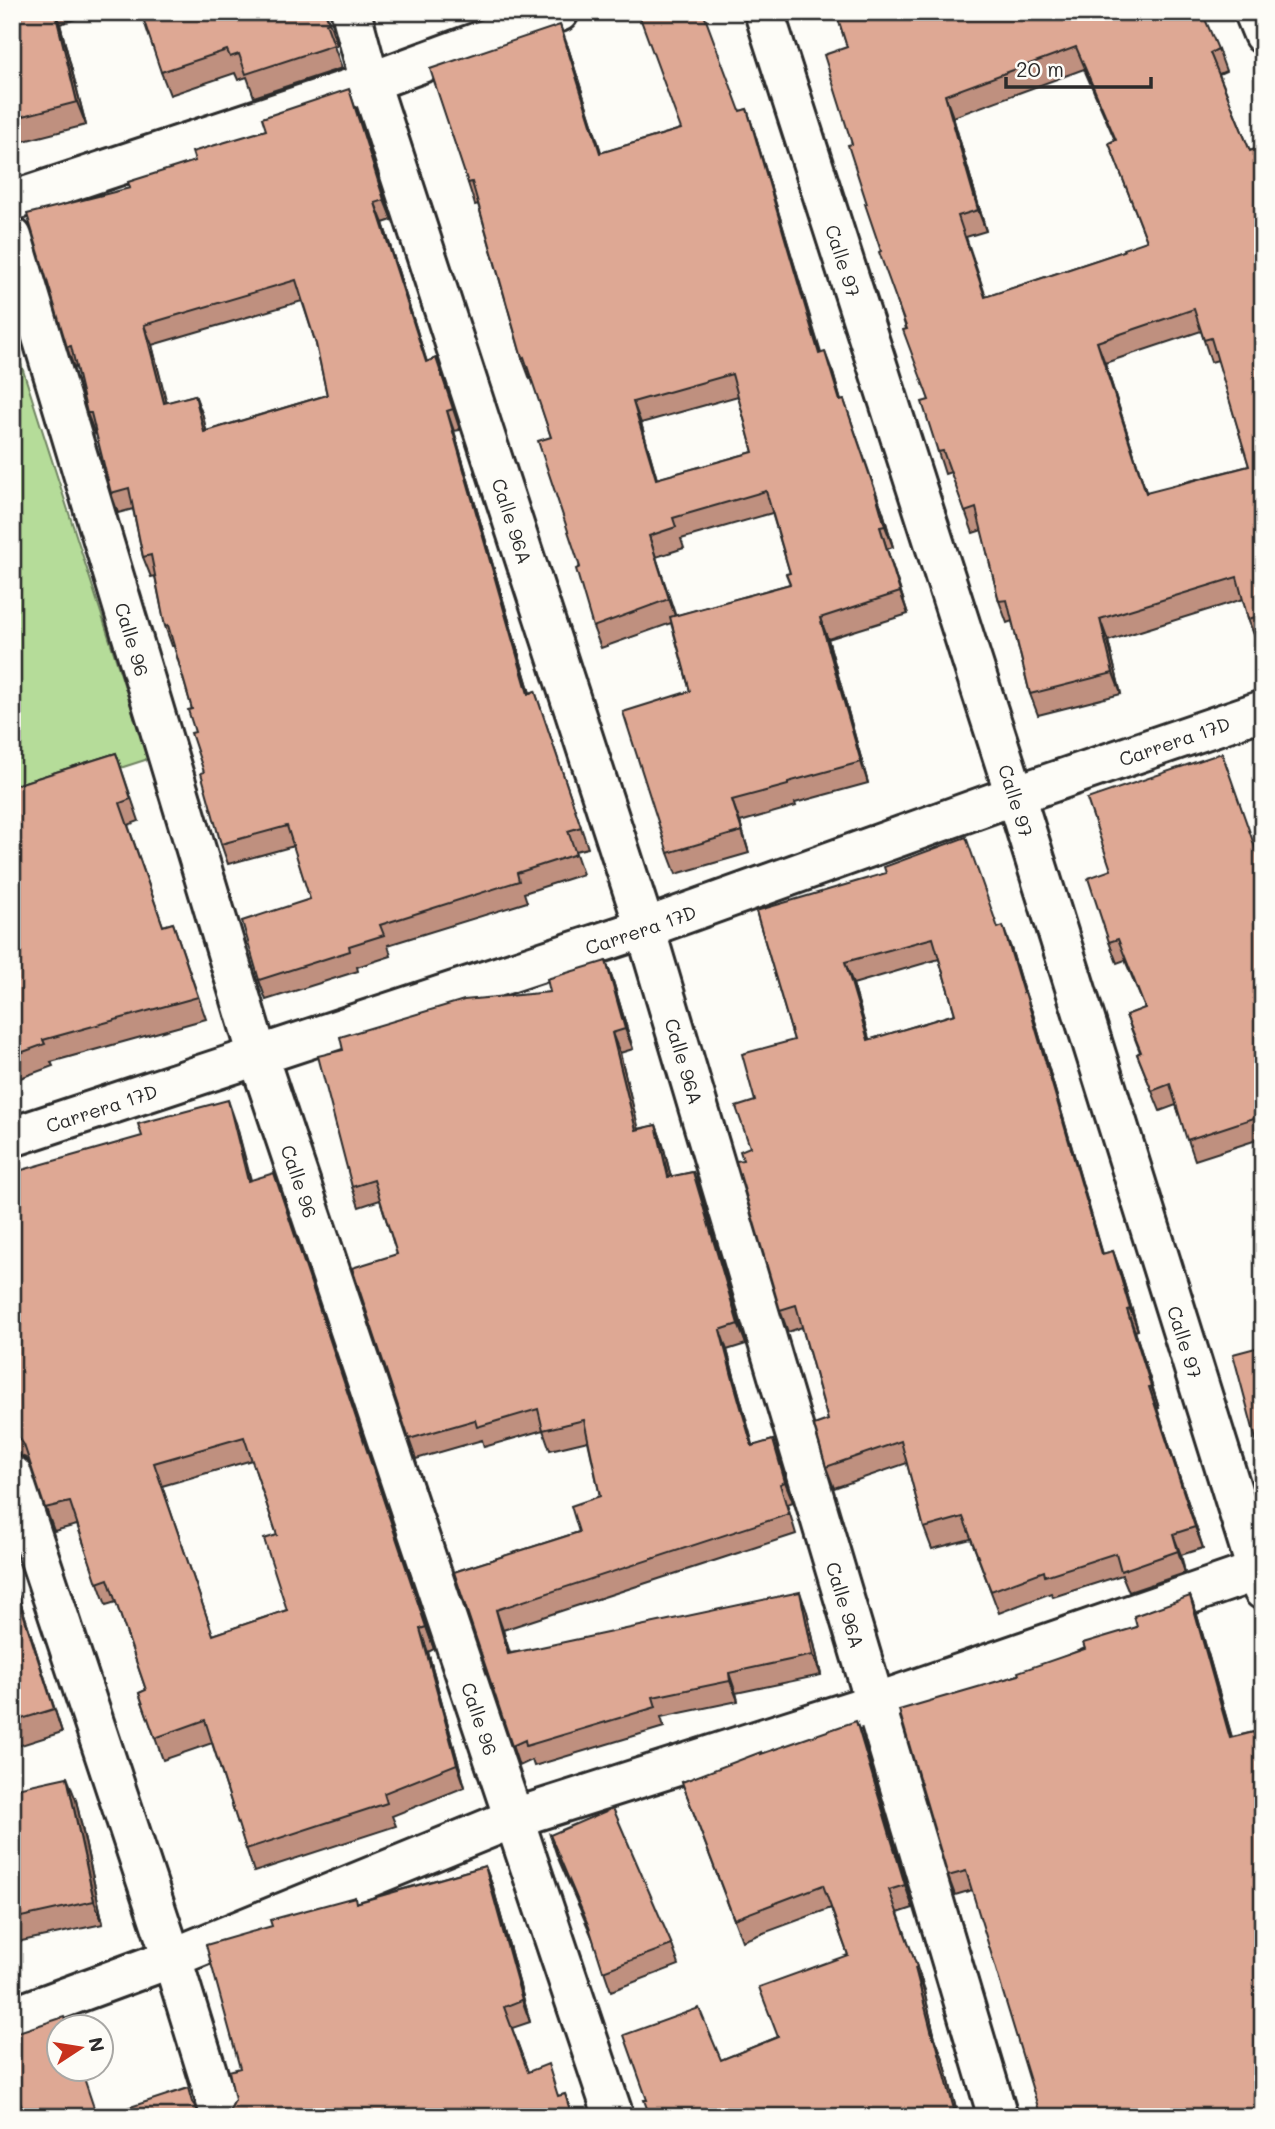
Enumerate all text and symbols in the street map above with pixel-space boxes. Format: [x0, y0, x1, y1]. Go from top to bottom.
scale bar [1006, 46, 1151, 90]
text: 20 m [1016, 55, 1064, 82]
street label: Calle 97 [820, 221, 867, 300]
street label: Calle 96A [487, 475, 538, 567]
street label: Calle 96 [110, 599, 156, 679]
street label: Carrera 17D [1115, 710, 1233, 771]
street label: Calle 97 [993, 761, 1040, 840]
street label: Carrera 17D [582, 898, 699, 959]
street label: Calle 96A [660, 1015, 709, 1107]
street label: Carrera 17D [42, 1077, 160, 1138]
street label: Calle 96 [276, 1141, 324, 1221]
street label: Calle 97 [1163, 1302, 1209, 1381]
street label: Calle 96A [821, 1559, 871, 1651]
street label: Calle 96 [456, 1679, 504, 1758]
north arrow [46, 2014, 116, 2084]
text: N [83, 2035, 111, 2054]

